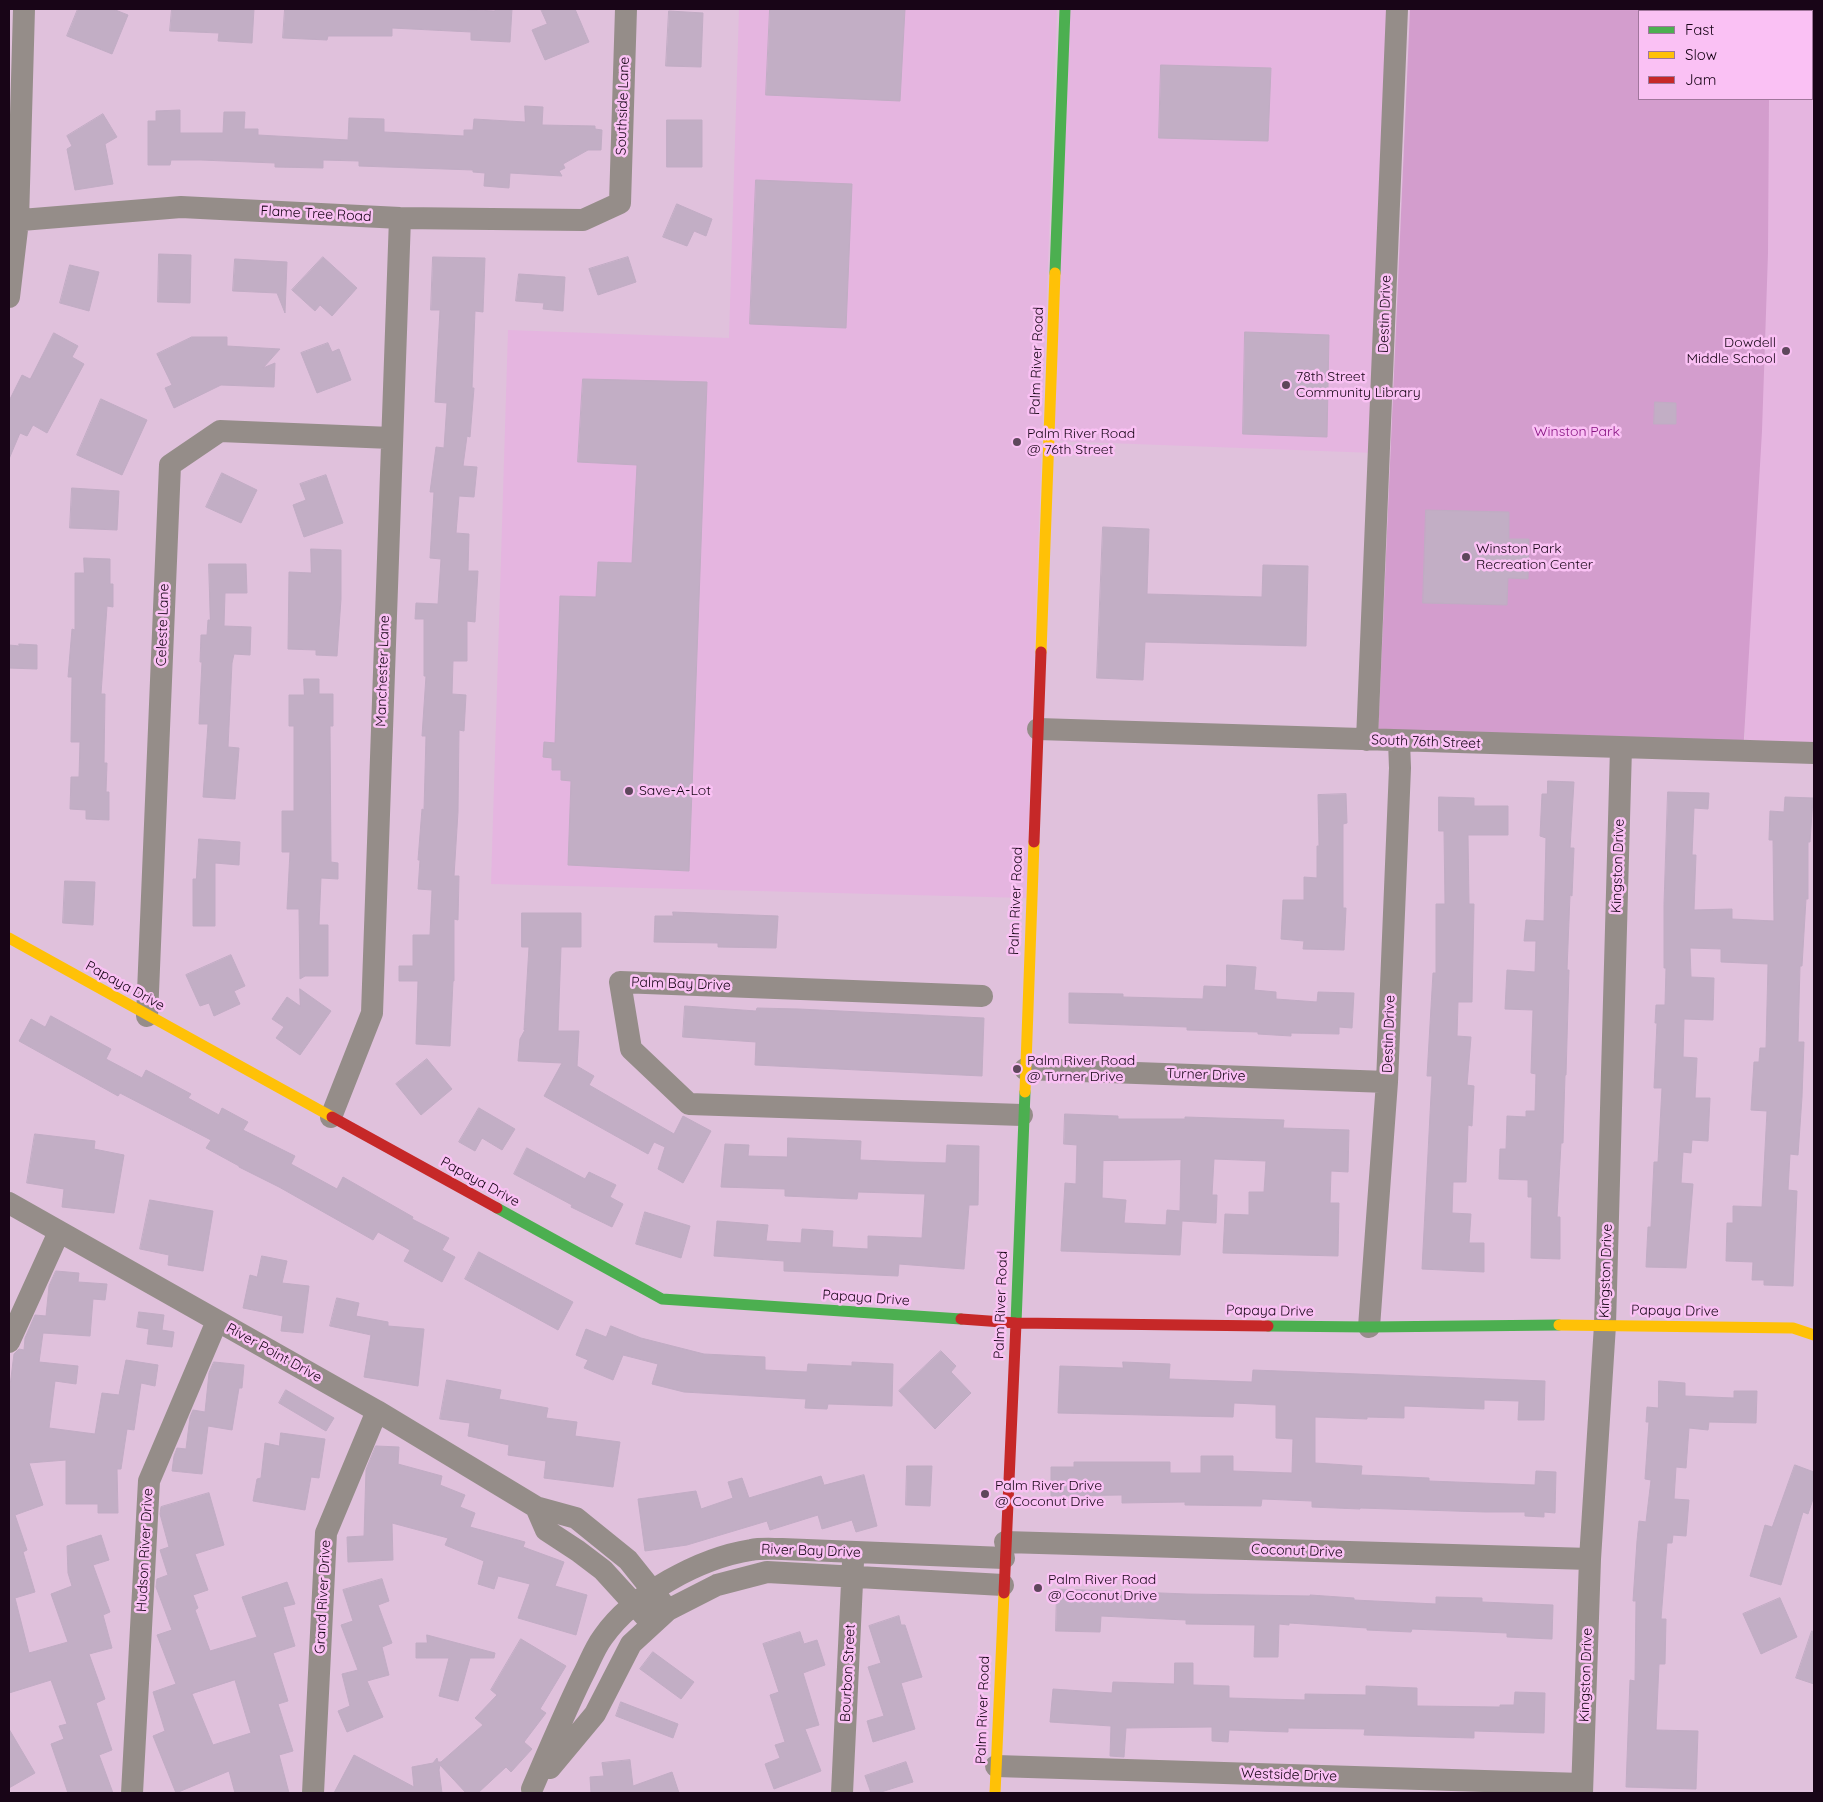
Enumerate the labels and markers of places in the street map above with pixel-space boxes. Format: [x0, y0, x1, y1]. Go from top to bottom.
place label: Dowdell Middle School [1686, 335, 1776, 368]
marker: Dowdell Middle School [1780, 345, 1792, 357]
place label: 78th Street Community Library [1296, 369, 1421, 402]
marker: 78th Street Community Library [1280, 379, 1292, 391]
place label: Palm River Road @ 76th Street [1027, 426, 1135, 458]
marker: Palm River Road @ 76th Street [1011, 436, 1023, 448]
place label: Winston Park Recreation Center [1476, 541, 1593, 574]
marker: Winston Park Recreation Center [1460, 551, 1472, 563]
place label: Save-A-Lot [639, 783, 711, 799]
marker: Save-A-Lot [623, 785, 635, 797]
place label: Palm River Road @ Turner Drive [1027, 1053, 1135, 1086]
marker: Palm River Road @ Turner Drive [1011, 1063, 1023, 1075]
place label: Palm River Drive @ Coconut Drive [995, 1478, 1104, 1510]
marker: Palm River Drive @ Coconut Drive [979, 1488, 991, 1500]
place label: Palm River Road @ Coconut Drive [1048, 1572, 1157, 1604]
marker: Palm River Road @ Coconut Drive [1032, 1582, 1044, 1594]

